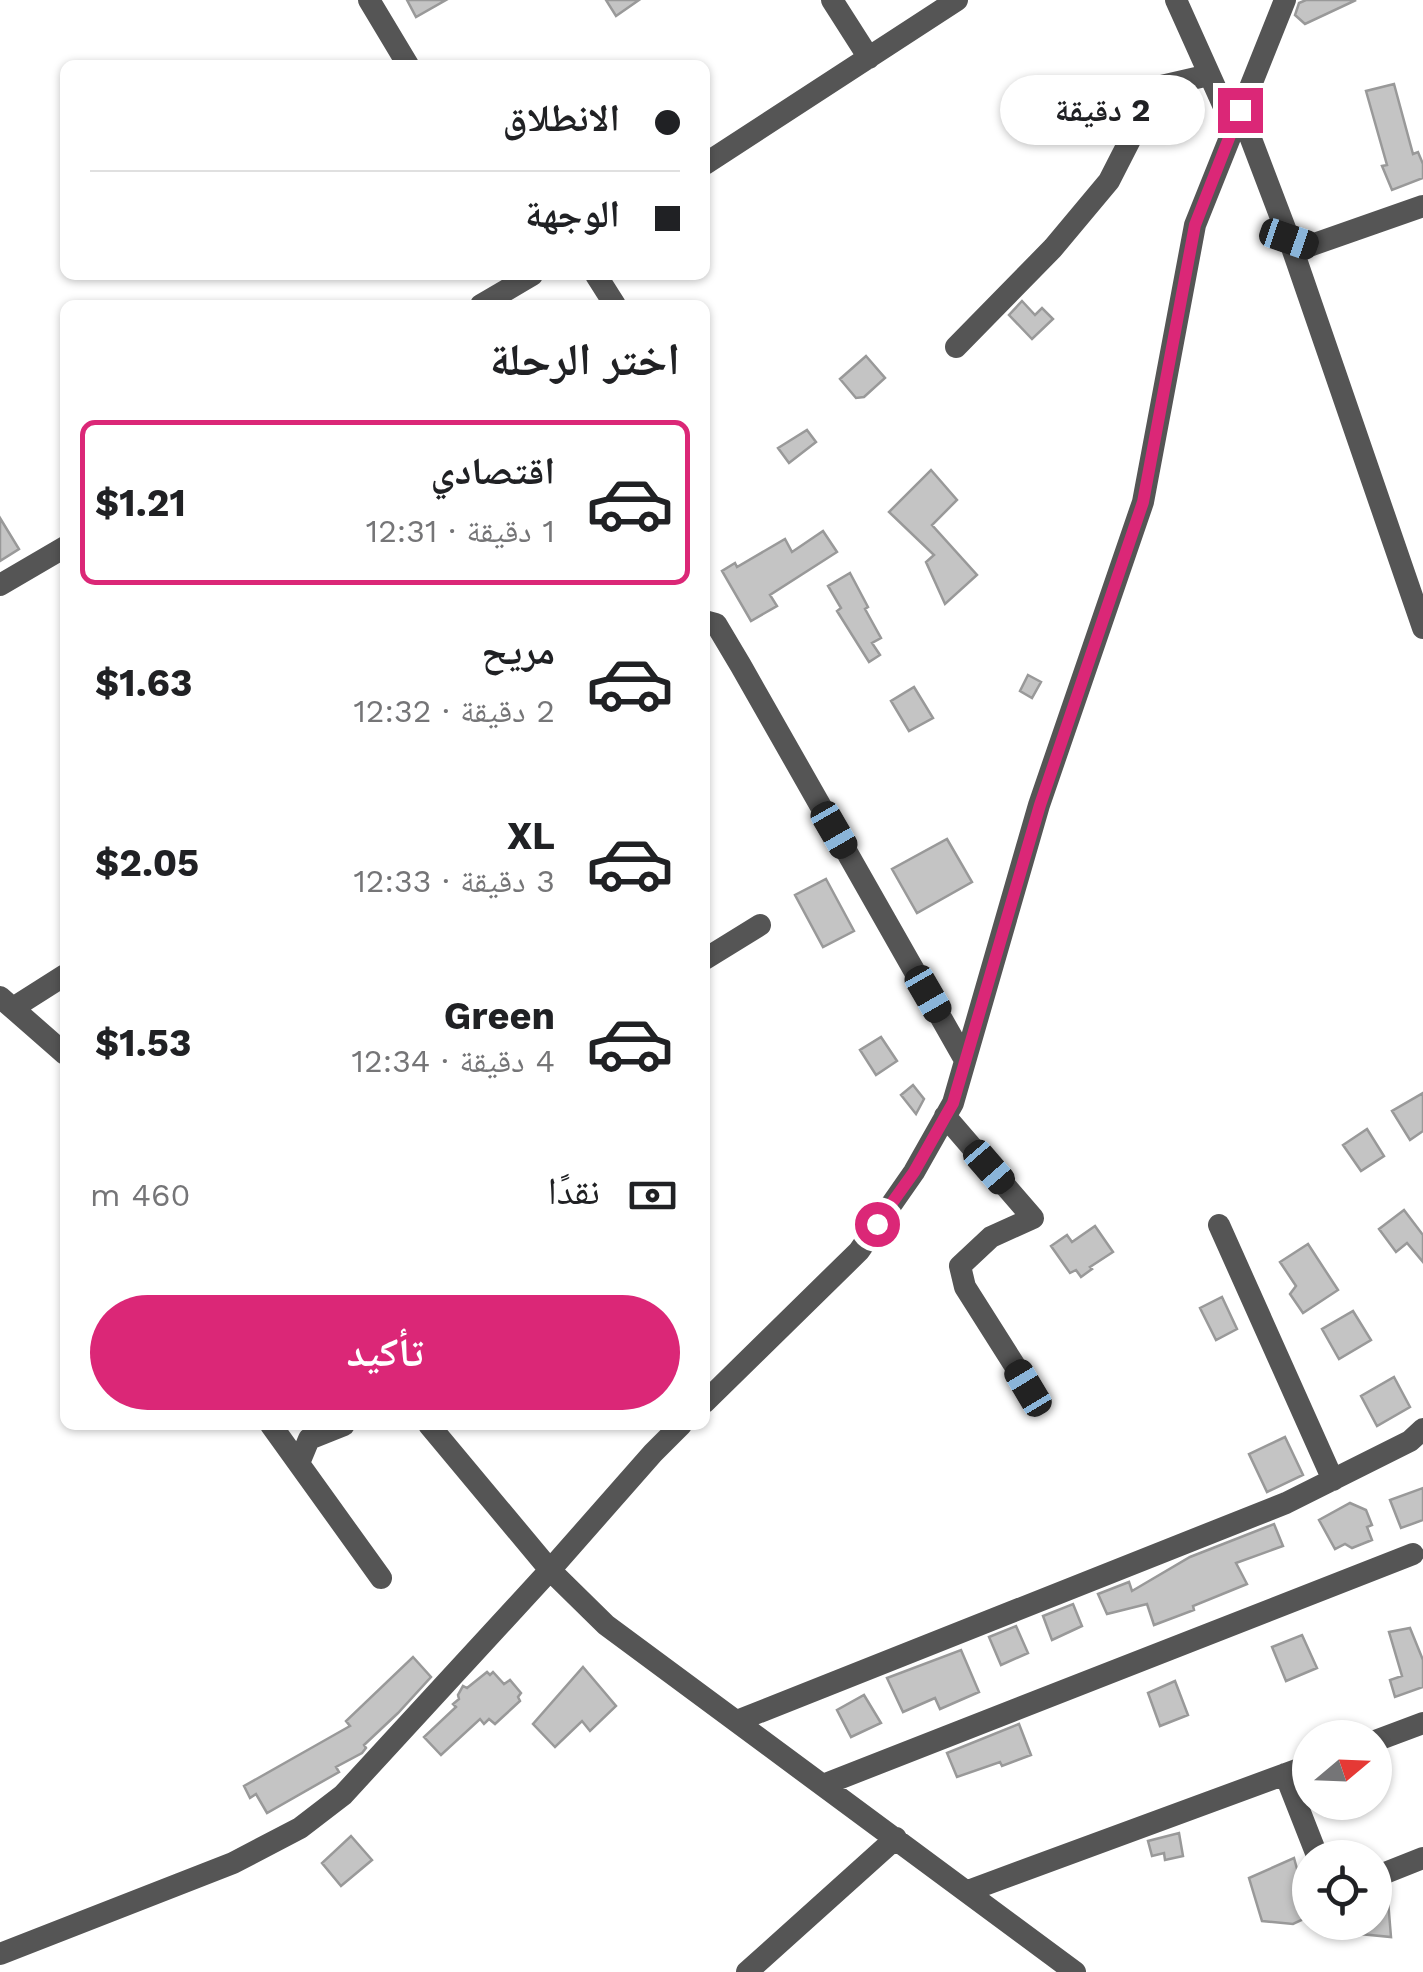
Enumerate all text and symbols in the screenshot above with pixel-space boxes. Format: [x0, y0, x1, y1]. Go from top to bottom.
callout: 2 دقيقة [1000, 75, 1205, 145]
route end [1218, 88, 1263, 133]
text: 2 دقيقة [1055, 91, 1150, 129]
text: الانطلاق [502, 96, 620, 140]
text: الوجهة [525, 192, 620, 236]
car [1256, 215, 1322, 263]
text: اختر الرحلة [490, 333, 680, 386]
text: اقتصادي [431, 449, 555, 493]
icon: car [585, 458, 675, 548]
text: $1.21 [95, 481, 186, 525]
text: 1 دقيقة · 12:31 [366, 512, 555, 550]
text: مريح [481, 629, 555, 673]
icon: car [585, 638, 675, 728]
text: $1.63 [95, 661, 192, 705]
text: 2 دقيقة · 12:32 [353, 692, 555, 730]
car [806, 797, 862, 863]
text: XL [507, 814, 555, 858]
icon: car [585, 818, 675, 908]
text: $2.05 [95, 841, 199, 885]
text: 3 دقيقة · 12:33 [353, 862, 555, 900]
car [900, 961, 956, 1027]
text: Green [444, 994, 555, 1038]
icon: car [585, 998, 675, 1088]
text: $1.53 [95, 1021, 191, 1065]
text: 4 دقيقة · 12:34 [352, 1042, 555, 1080]
car [958, 1135, 1020, 1199]
icon: cash [625, 1168, 680, 1223]
text: نقدًا [548, 1169, 600, 1213]
text: 460 m [90, 1176, 190, 1214]
route start [855, 1202, 900, 1247]
button: تأكيد [90, 1295, 680, 1410]
car [1000, 1355, 1056, 1421]
north arrow [1292, 1720, 1392, 1820]
map controls [1292, 1720, 1392, 1940]
button: locate [1292, 1840, 1392, 1940]

